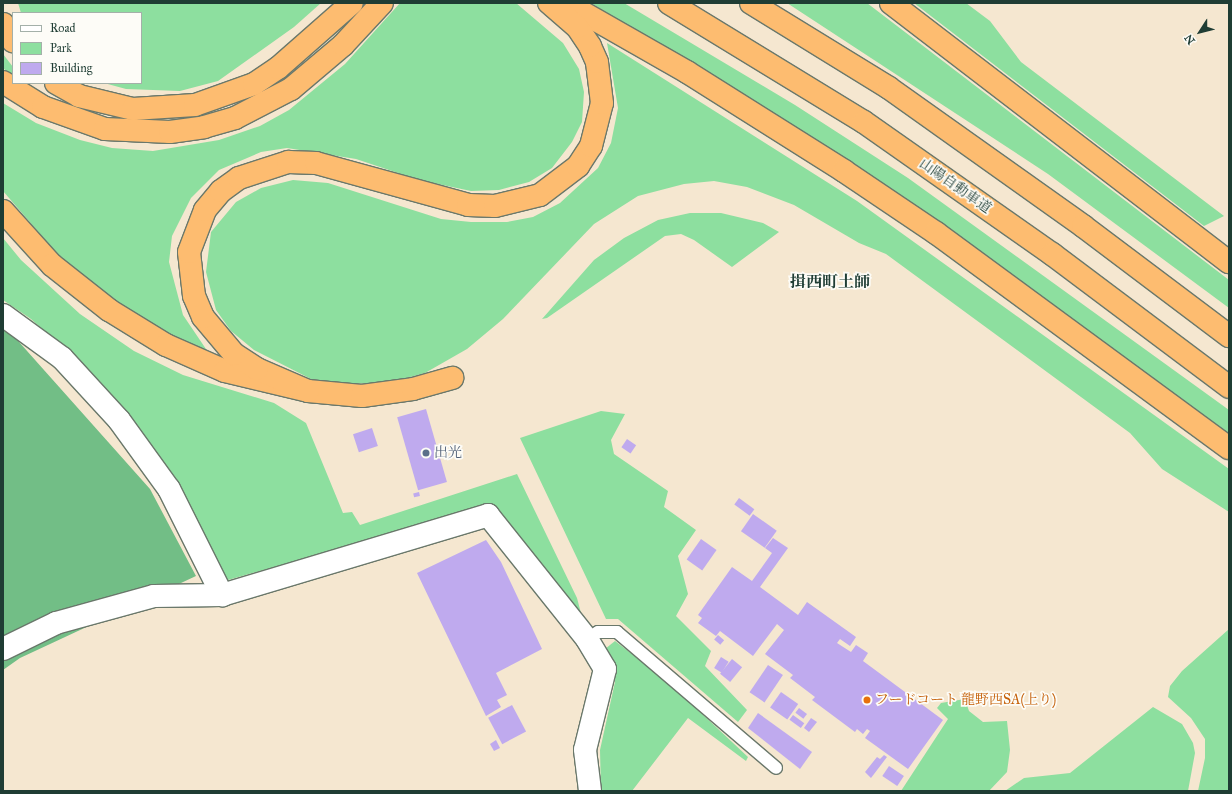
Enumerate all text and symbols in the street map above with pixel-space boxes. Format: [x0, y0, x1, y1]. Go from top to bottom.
legend [12, 12, 142, 84]
north arrow [1180, 12, 1220, 52]
text: Road [50, 21, 76, 35]
text: N [1182, 32, 1198, 47]
text: Park [50, 41, 72, 55]
text: Building [50, 61, 92, 75]
street label: 山陽自動車道 [916, 155, 994, 217]
district label: 揖西町土師 [790, 272, 870, 292]
place label: 出光 [434, 445, 462, 461]
marker: 出光 [421, 448, 431, 458]
place label: フードコート 龍野西SA(上り) [875, 692, 1057, 708]
marker: フードコート 龍野西SA(上り) [862, 695, 872, 705]

